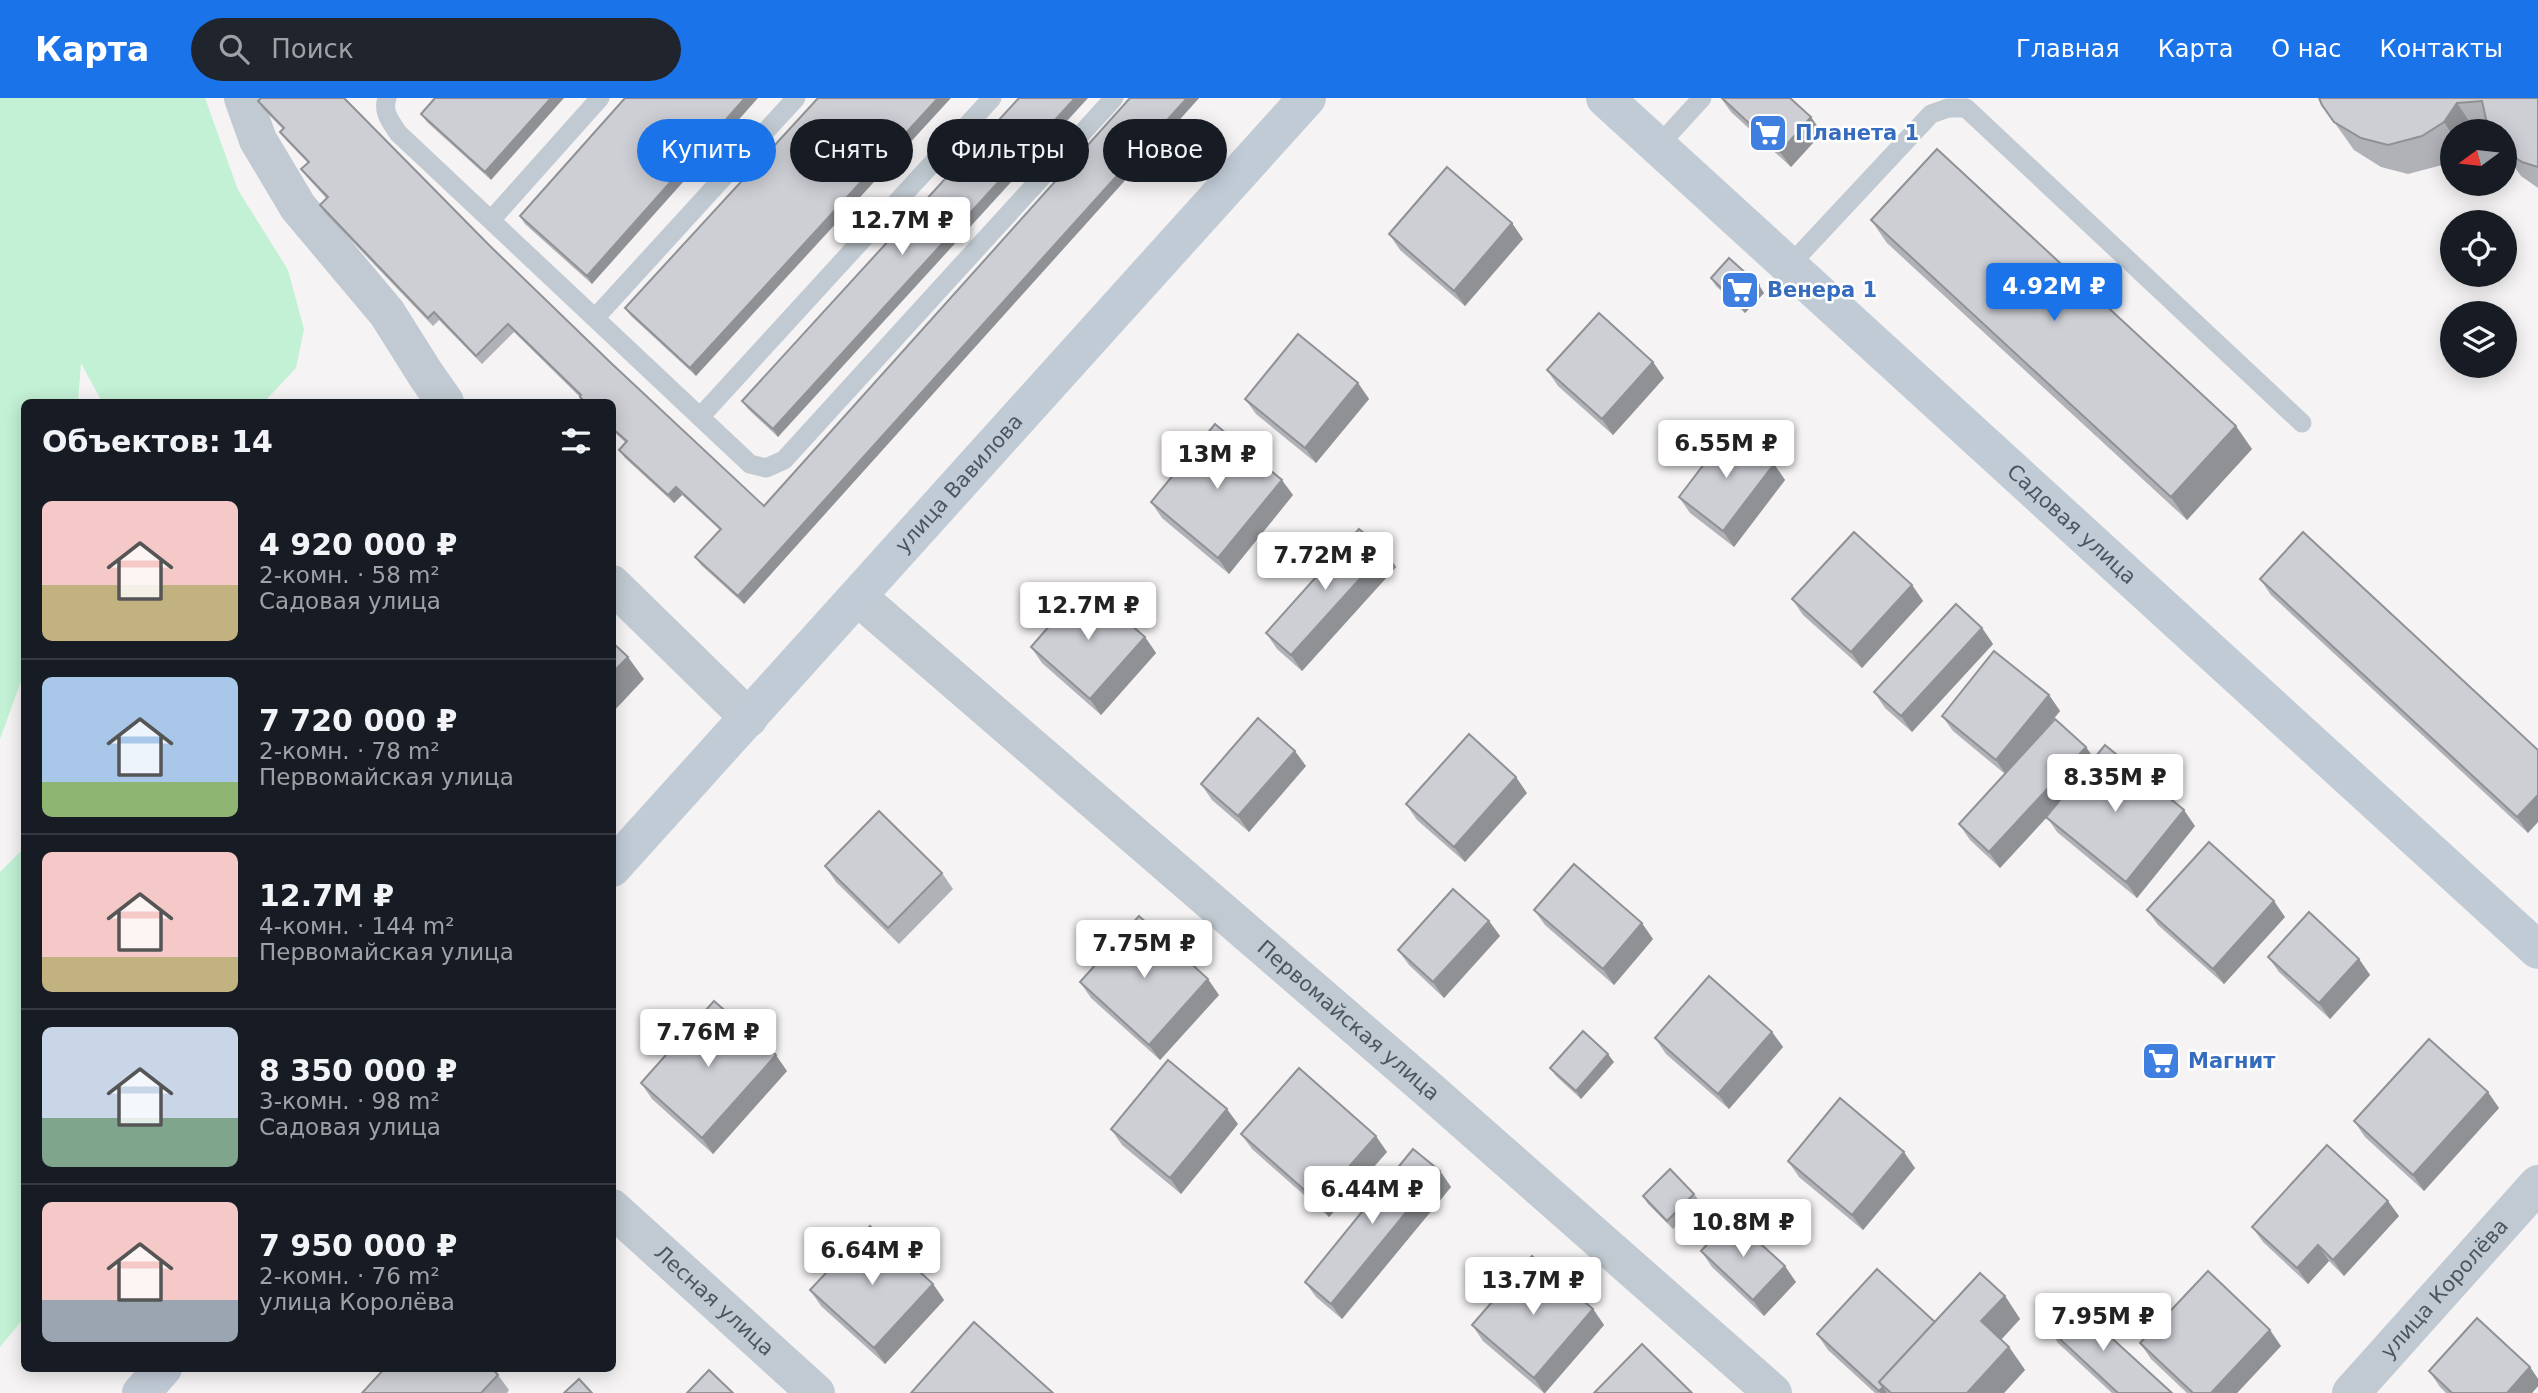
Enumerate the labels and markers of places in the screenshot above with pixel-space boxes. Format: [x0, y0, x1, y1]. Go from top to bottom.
supermarket icon: Планета 1 [1747, 112, 1789, 154]
place label: Планета 1 [1795, 121, 1919, 145]
pin: 12.7M ₽ [837, 198, 967, 257]
pin: 4.92M ₽ [1989, 264, 2119, 323]
supermarket icon: Венера 1 [1719, 269, 1761, 311]
place label: Венера 1 [1767, 278, 1877, 302]
pin: 6.55M ₽ [1661, 420, 1791, 480]
pin: 13M ₽ [1168, 432, 1266, 491]
pin: 7.72M ₽ [1260, 532, 1390, 592]
pin: 12.7M ₽ [1023, 582, 1153, 642]
pin: 8.35M ₽ [2050, 754, 2180, 814]
pin: 7.75M ₽ [1079, 920, 1209, 980]
pin: 7.76M ₽ [643, 1010, 773, 1069]
supermarket icon: Магнит [2140, 1040, 2182, 1082]
place label: Магнит [2188, 1049, 2276, 1073]
pin: 6.44M ₽ [1307, 1166, 1437, 1226]
pin: 10.8M ₽ [1678, 1200, 1808, 1259]
pin: 6.64M ₽ [807, 1228, 937, 1287]
pin: 13.7M ₽ [1468, 1258, 1598, 1317]
pin: 7.95M ₽ [2038, 1294, 2168, 1353]

